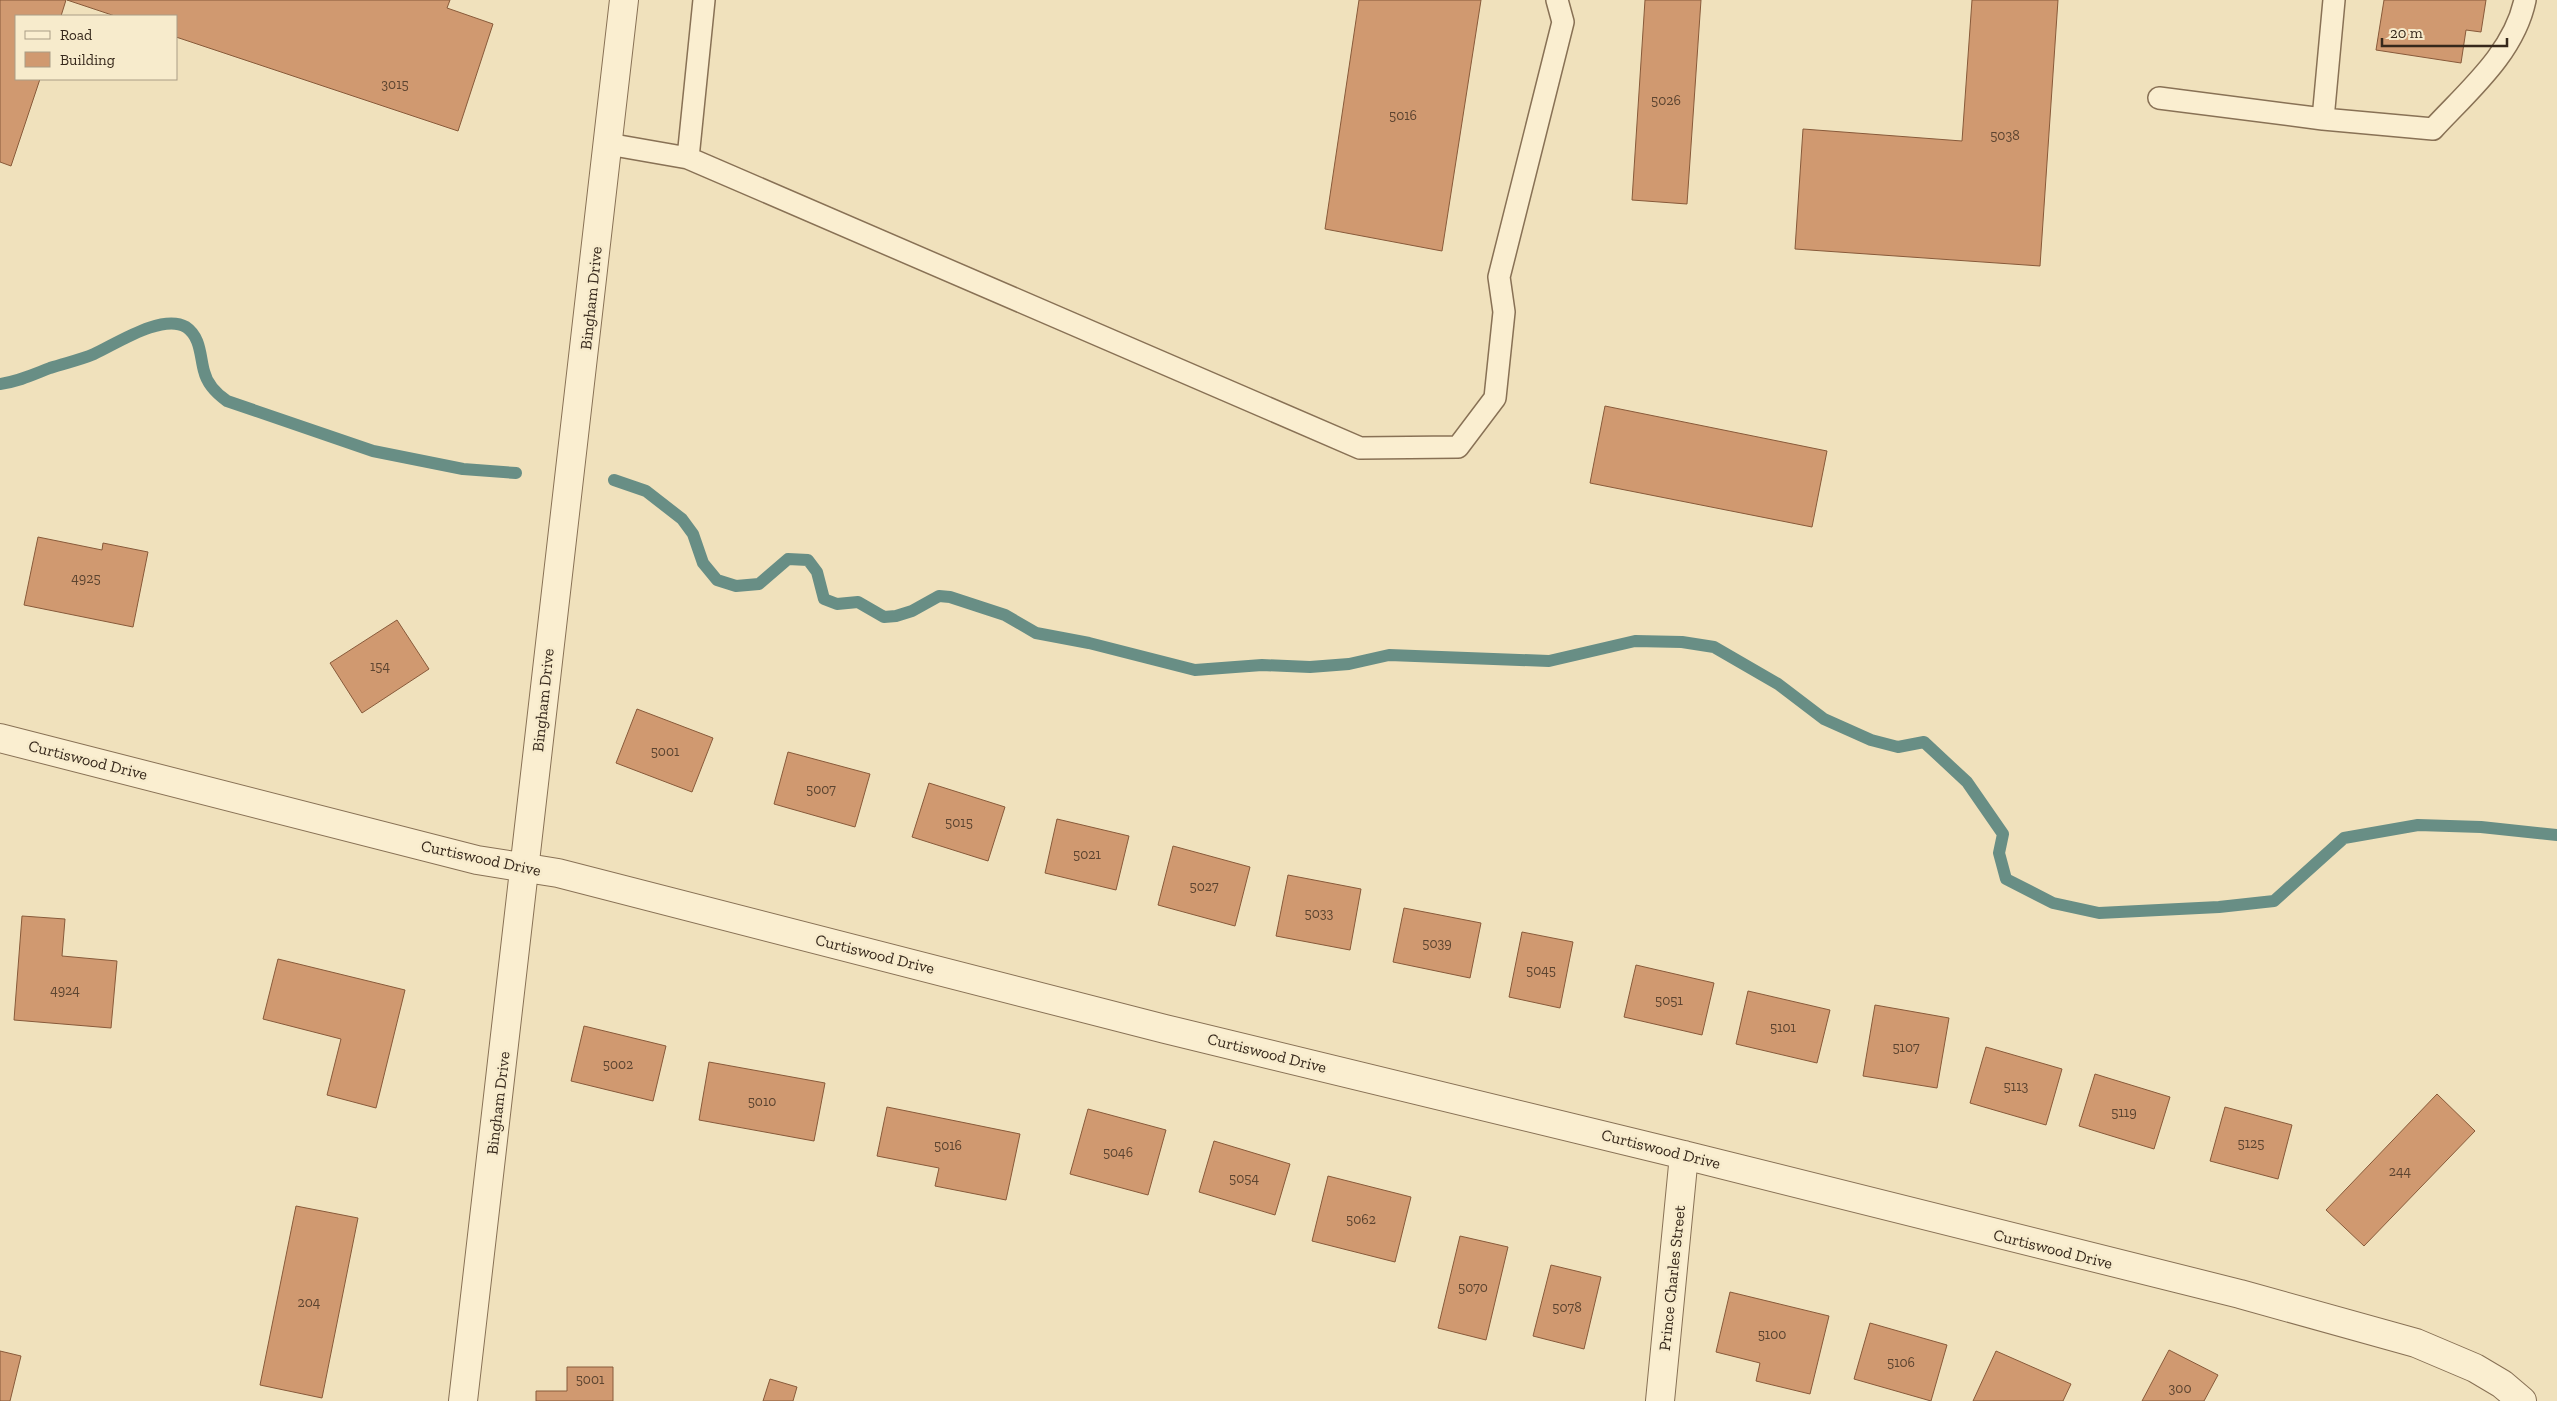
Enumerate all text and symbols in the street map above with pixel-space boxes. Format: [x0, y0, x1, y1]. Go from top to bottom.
legend [15, 15, 178, 80]
scale bar [2382, 15, 2507, 47]
text: 20 m [2390, 24, 2423, 42]
text: Road [60, 26, 93, 44]
text: Building [60, 51, 115, 69]
house number: 3015 [381, 76, 409, 93]
house number: 5026 [1651, 92, 1681, 109]
house number: 5016 [1389, 107, 1417, 124]
house number: 5038 [1990, 127, 2020, 144]
street label: Bingham Drive [576, 245, 606, 351]
house number: 4925 [71, 570, 101, 587]
street label: Bingham Drive [528, 647, 558, 753]
house number: 154 [370, 658, 391, 675]
street label: Curtiswood Drive [26, 736, 150, 784]
house number: 5001 [651, 743, 680, 760]
house number: 5007 [806, 781, 836, 798]
house number: 5015 [945, 814, 973, 831]
street label: Curtiswood Drive [419, 836, 543, 880]
house number: 5021 [1073, 846, 1102, 863]
house number: 5027 [1189, 878, 1219, 895]
house number: 5033 [1305, 905, 1334, 922]
street label: Curtiswood Drive [813, 930, 937, 978]
house number: 5039 [1422, 935, 1452, 952]
house number: 5045 [1526, 962, 1556, 979]
house number: 4924 [50, 982, 80, 999]
house number: 5051 [1655, 992, 1684, 1009]
house number: 5101 [1770, 1019, 1797, 1036]
street label: Curtiswood Drive [1205, 1029, 1329, 1077]
house number: 5107 [1892, 1039, 1920, 1056]
street label: Bingham Drive [482, 1050, 514, 1156]
house number: 5002 [603, 1056, 633, 1073]
house number: 5113 [2004, 1078, 2029, 1095]
house number: 5010 [748, 1093, 776, 1110]
house number: 5119 [2111, 1104, 2137, 1121]
street label: Curtiswood Drive [1599, 1125, 1723, 1173]
house number: 5125 [2238, 1135, 2264, 1152]
house number: 5016 [934, 1137, 962, 1154]
house number: 5046 [1103, 1144, 1133, 1161]
house number: 244 [2389, 1163, 2412, 1180]
house number: 5054 [1229, 1170, 1259, 1187]
street label: Prince Charles Street [1655, 1204, 1689, 1352]
house number: 5062 [1346, 1211, 1376, 1228]
street label: Curtiswood Drive [1991, 1225, 2115, 1273]
house number: 5070 [1458, 1279, 1488, 1296]
house number: 204 [298, 1294, 321, 1311]
house number: 5078 [1552, 1299, 1582, 1316]
house number: 5100 [1758, 1326, 1786, 1343]
house number: 5106 [1887, 1354, 1915, 1371]
house number: 5001 [576, 1371, 605, 1388]
house number: 300 [2169, 1380, 2191, 1397]

